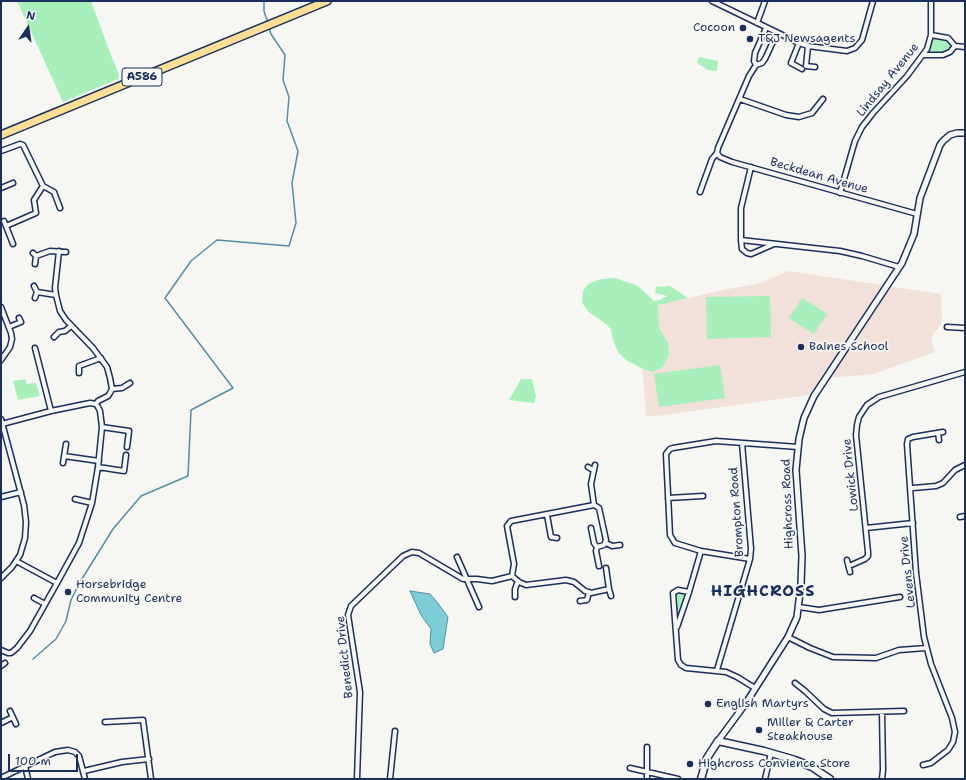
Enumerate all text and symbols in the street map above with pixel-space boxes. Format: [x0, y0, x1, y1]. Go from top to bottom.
north arrow [8, 8, 48, 48]
text: N [25, 8, 37, 24]
place label: Cocoon [693, 21, 735, 35]
marker: Cocoon [738, 23, 748, 33]
place label: T&J Newsagents [758, 32, 855, 46]
marker: T&J Newsagents [745, 34, 755, 44]
street label: Lindsay Avenue [854, 40, 922, 120]
road number: A586 [122, 68, 162, 86]
street label: Beckdean Avenue [768, 155, 870, 197]
place label: Baines School [809, 340, 888, 354]
marker: Baines School [796, 342, 806, 352]
street label: Lowick Drive [840, 438, 862, 512]
street label: Highcross Road [779, 459, 797, 549]
street label: Brompton Road [727, 467, 747, 557]
street label: Levens Drive [897, 535, 919, 609]
place label: Horsebridge Community Centre [76, 578, 182, 606]
district label: HIGHCROSS [711, 582, 815, 602]
marker: Horsebridge Community Centre [63, 587, 73, 597]
street label: Benedict Drive [334, 615, 356, 699]
place label: English Martyrs [716, 697, 809, 711]
marker: English Martyrs [703, 699, 713, 709]
place label: Miller & Carter Steakhouse [767, 716, 854, 744]
marker: Miller & Carter Steakhouse [754, 725, 764, 735]
scale bar [10, 746, 80, 772]
text: 100 m [15, 753, 51, 769]
place label: Highcross Convience Store [698, 757, 850, 771]
marker: Highcross Convience Store [685, 759, 695, 769]

